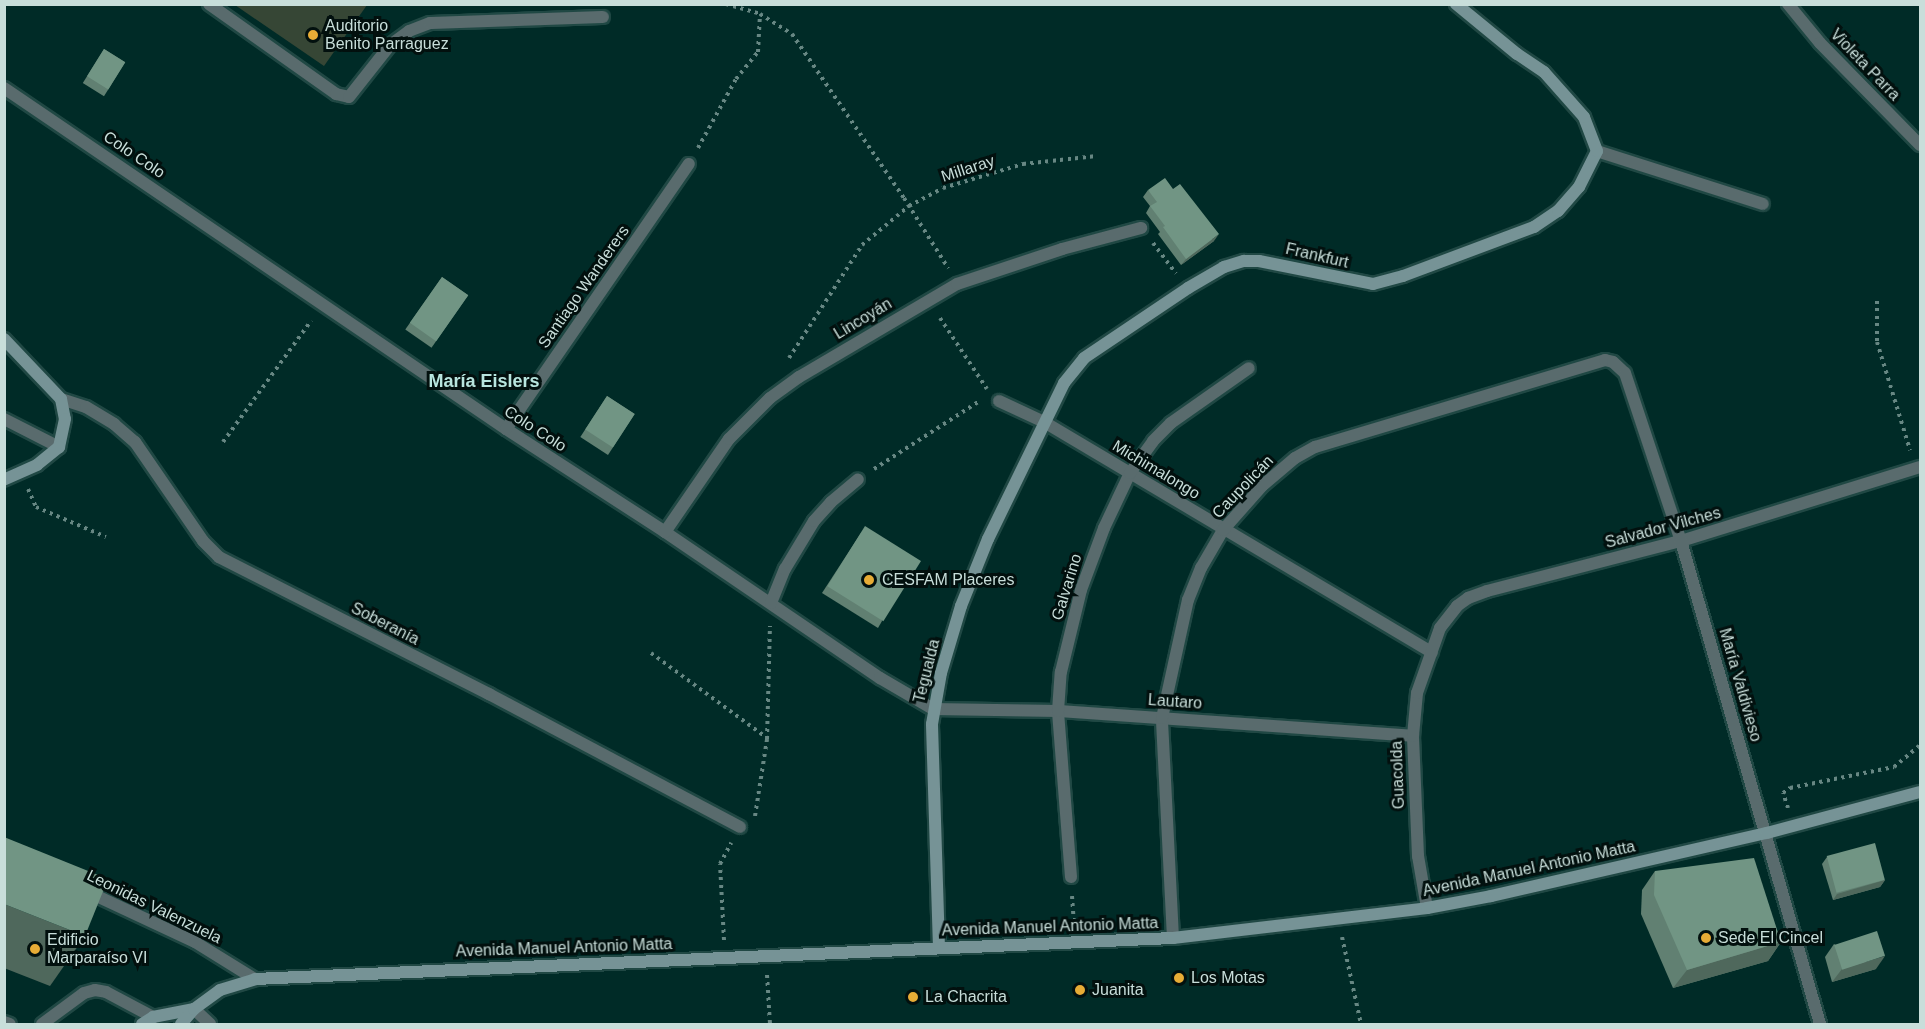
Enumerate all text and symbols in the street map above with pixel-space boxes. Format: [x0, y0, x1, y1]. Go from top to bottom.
place label: Auditorio Benito Parraguez [325, 16, 449, 54]
street label: Violeta Parra [1826, 25, 1904, 105]
marker: Auditorio Benito Parraguez [306, 28, 320, 42]
street label: Colo Colo [100, 127, 168, 183]
street label: Millaray [939, 151, 997, 187]
street label: Santiago Wanderers [534, 222, 634, 352]
street label: Frankfurt [1284, 239, 1350, 273]
street label: Lincoyán [831, 294, 895, 344]
district label: María Eislers [428, 370, 540, 392]
street label: Colo Colo [500, 402, 570, 456]
street label: Michimalongo [1109, 436, 1203, 504]
street label: Caupolicán [1208, 452, 1278, 522]
street label: Salvador Vilches [1603, 503, 1723, 553]
street label: Galvarino [1048, 551, 1086, 623]
place label: CESFAM Placeres [882, 570, 1014, 590]
marker: CESFAM Placeres [860, 571, 878, 589]
street label: Soberanía [348, 599, 422, 649]
street label: María Valdivieso [1715, 626, 1765, 744]
street label: Tegualda [910, 637, 944, 705]
street label: Lautaro [1147, 691, 1203, 713]
street label: Guacolda [1387, 740, 1409, 810]
street label: Avenida Manuel Antonio Matta [1421, 837, 1637, 901]
street label: Leonidas Valenzuela [84, 866, 224, 948]
street label: Avenida Manuel Antonio Matta [941, 914, 1159, 940]
place label: Sede El Cincel [1718, 928, 1823, 948]
place label: Edificio Marparaíso VI [47, 930, 147, 968]
marker: Sede El Cincel [1699, 931, 1713, 945]
street label: Avenida Manuel Antonio Matta [455, 935, 673, 961]
marker: Edificio Marparaíso VI [28, 942, 42, 956]
place label: Los Motas [1191, 968, 1265, 988]
marker: Los Motas [1172, 971, 1186, 985]
place label: Juanita [1092, 980, 1144, 1000]
marker: Juanita [1073, 983, 1087, 997]
place label: La Chacrita [925, 987, 1007, 1007]
marker: La Chacrita [906, 990, 920, 1004]

